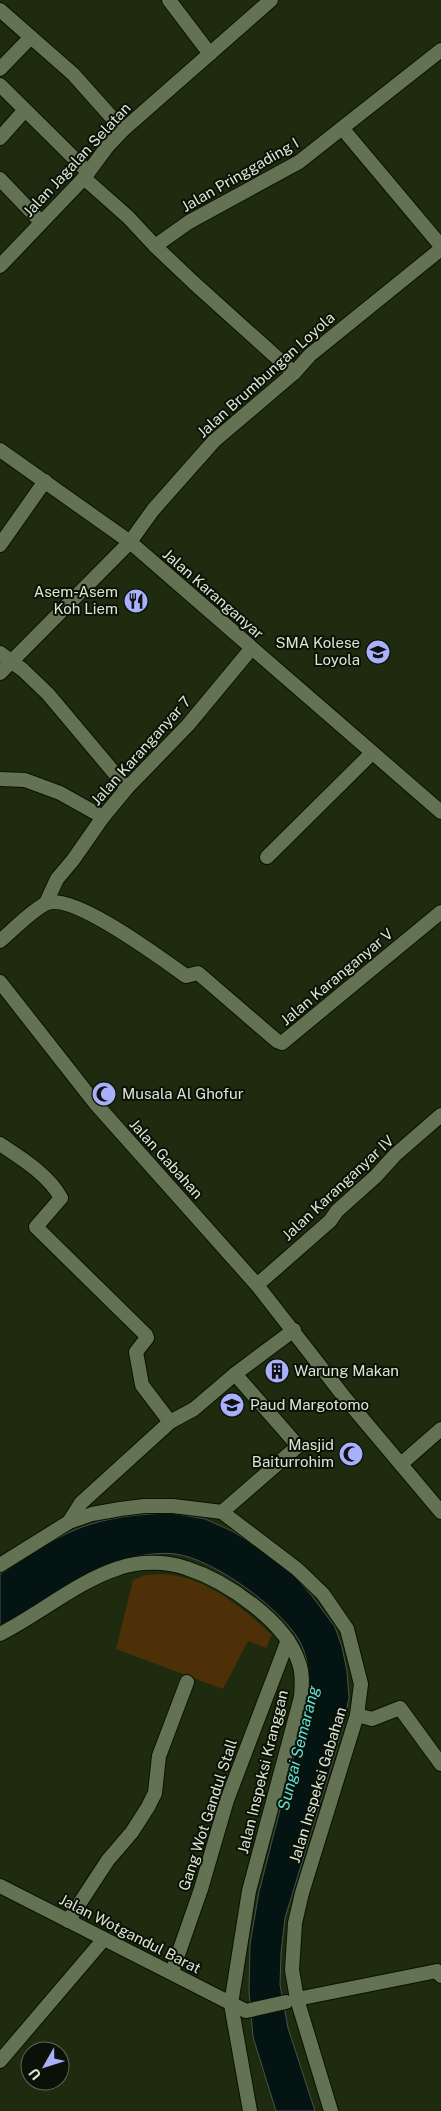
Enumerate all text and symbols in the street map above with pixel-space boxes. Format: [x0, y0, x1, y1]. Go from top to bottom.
street label: Jalan Jagalan Selatan [19, 99, 134, 220]
street label: Jalan Pringgading I [178, 134, 301, 215]
street label: Jalan Brumbungan Loyola [194, 308, 338, 441]
street label: Jalan Karanganyar [159, 545, 267, 642]
place label: Asem-Asem Koh Liem [34, 583, 118, 617]
restaurant icon: Asem-Asem Koh Liem [123, 588, 149, 614]
place label: SMA Kolese Loyola [275, 634, 360, 668]
school or university icon: SMA Kolese Loyola [365, 639, 391, 665]
street label: Jalan Karanganyar 7 [87, 693, 194, 809]
street label: Jalan Karanganyar V [277, 925, 396, 1029]
mosque icon: Musala Al Ghofur [91, 1081, 117, 1107]
place label: Musala Al Ghofur [122, 1085, 244, 1102]
street label: Jalan Gabahan [126, 1115, 207, 1202]
street label: Jalan Karanganyar IV [278, 1132, 397, 1244]
building icon: Warung Makan [264, 1358, 290, 1384]
place label: Warung Makan [294, 1362, 399, 1379]
school or university icon: Paud Margotomo [219, 1392, 245, 1418]
place label: Paud Margotomo [250, 1396, 369, 1413]
place label: Masjid Baiturrohim [252, 1436, 334, 1470]
mosque icon: Masjid Baiturrohim [338, 1441, 364, 1467]
water label: Sungai Semarang [274, 1683, 323, 1812]
street label: Jalan Inspeksi Kranggan [234, 1688, 291, 1856]
street label: Jalan Inspeksi Gabahan [286, 1705, 349, 1865]
street label: Gang Wot Gandul Stall [175, 1737, 240, 1893]
street label: Jalan Wotgandul Barat [57, 1890, 204, 1977]
north arrow [20, 2041, 70, 2091]
text: U [25, 2065, 44, 2083]

